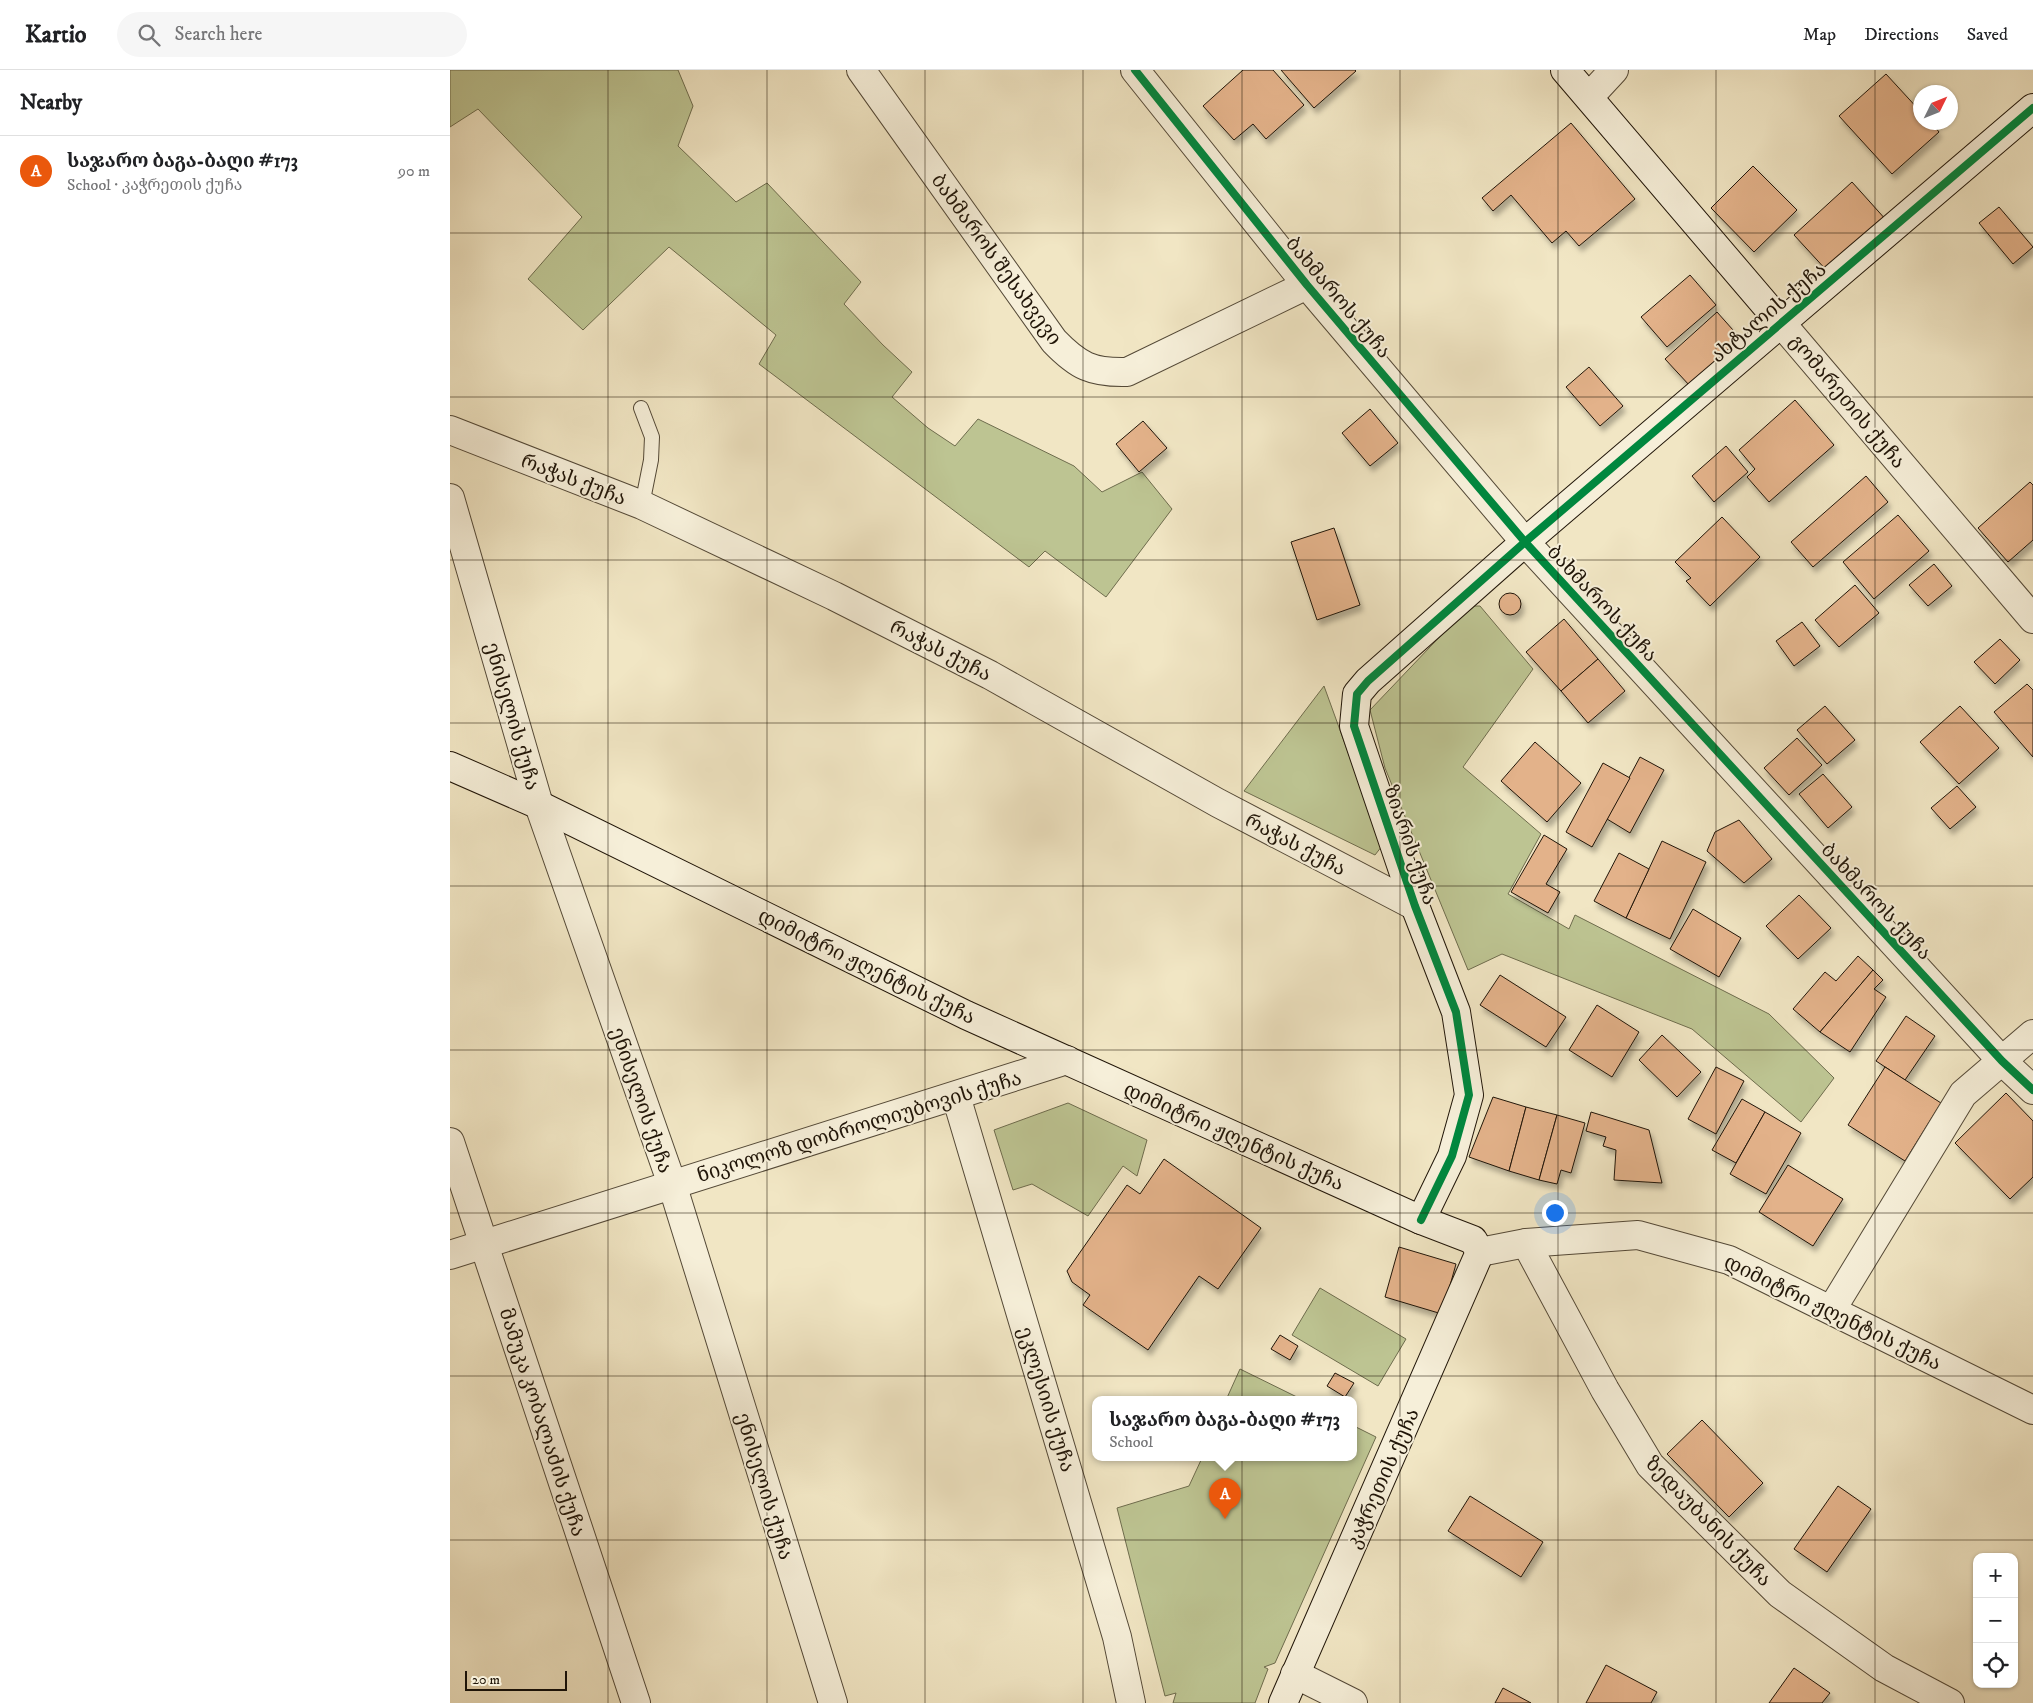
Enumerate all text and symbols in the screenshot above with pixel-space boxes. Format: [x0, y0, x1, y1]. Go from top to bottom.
search box [117, 12, 467, 57]
text: Kartio [25, 20, 87, 50]
icon: search [135, 21, 163, 49]
text: Search here [175, 23, 262, 46]
text: Map [1803, 24, 1836, 46]
text: Directions [1864, 24, 1939, 46]
text: Saved [1967, 24, 2008, 46]
north arrow [1913, 85, 1958, 130]
text: Nearby [20, 90, 82, 116]
text: საჯარო ბაგა-ბაღი #173 [67, 150, 298, 173]
text: A [31, 161, 41, 181]
text: 90 m [398, 161, 430, 181]
street label: ბახმაროს შესახვევი [925, 169, 1066, 351]
text: School · კაჭრეთის ქუჩა [67, 175, 242, 195]
street label: ბახმაროს ქუჩა [1280, 232, 1396, 364]
street label: ახტალის ქუჩა [1706, 257, 1832, 369]
street label: გომარეთის ქუჩა [1783, 330, 1910, 474]
street label: რაჭას ქუჩა [517, 449, 630, 512]
street label: ბახმაროს ქუჩა [1541, 540, 1663, 668]
street label: რაჭას ქუჩა [885, 615, 995, 688]
street label: ენისელის ქუჩა [478, 640, 545, 793]
street label: ზიარის ქუჩა [1377, 782, 1442, 908]
street label: რაჭას ქუჩა [1241, 808, 1350, 882]
street label: ბახმაროს ქუჩა [1815, 838, 1937, 966]
street label: დიმიტრი ჟღენტის ქუჩა [754, 904, 979, 1031]
street label: ენისელის ქუჩა [604, 1024, 677, 1177]
street label: ნიკოლოზ დობროლიუბოვის ქუჩა [694, 1066, 1025, 1189]
street label: დიმიტრი ჟღენტის ქუჩა [1119, 1077, 1347, 1197]
your location [1542, 1200, 1568, 1226]
street label: დიმიტრი ჟღენტის ქუჩა [1720, 1250, 1945, 1377]
street label: მამუკა კობალაძის ქუჩა [493, 1305, 590, 1540]
street label: ეკლესიის ქუჩა [1012, 1324, 1080, 1475]
popup [1092, 1396, 1357, 1461]
street label: კაჭრეთის ქუჩა [1341, 1405, 1425, 1553]
text: საჯარო ბაგა-ბაღი #173 [1109, 1409, 1340, 1432]
street label: ენისელის ქუჩა [729, 1410, 798, 1563]
text: School [1109, 1432, 1153, 1452]
street label: ზედაუბანის ქუჩა [1639, 1452, 1776, 1592]
pin: A [1209, 1478, 1241, 1519]
map controls [1973, 1553, 2018, 1688]
button: + [1973, 1553, 2018, 1598]
button: − [1973, 1598, 2018, 1643]
button: locate [1973, 1643, 2018, 1688]
scale bar [465, 1668, 568, 1691]
text: 20 m [472, 1671, 500, 1689]

